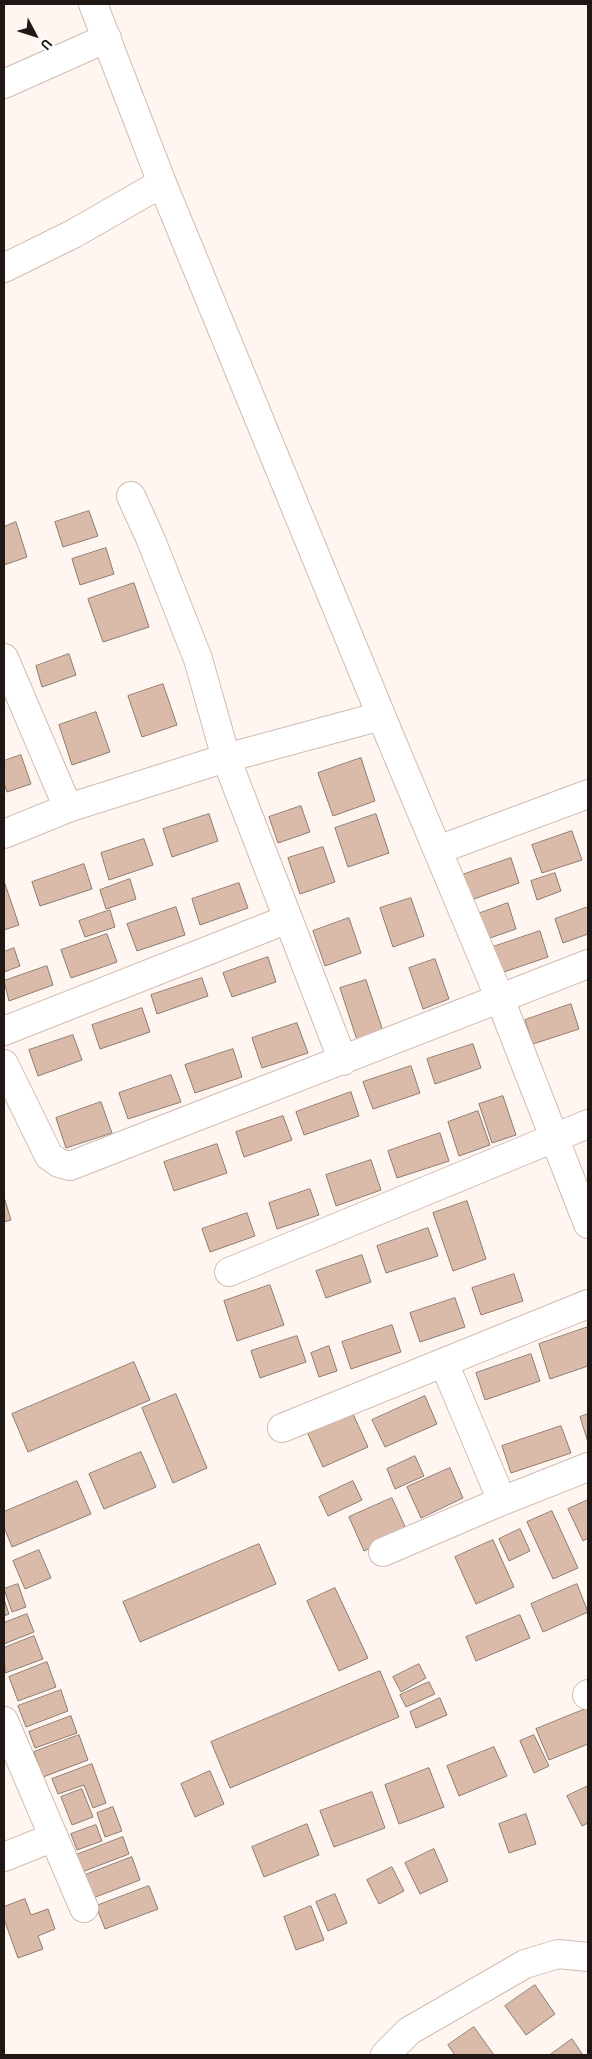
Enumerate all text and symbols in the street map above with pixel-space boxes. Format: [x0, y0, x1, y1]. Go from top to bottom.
north arrow [10, 10, 60, 60]
text: U [37, 35, 56, 54]

